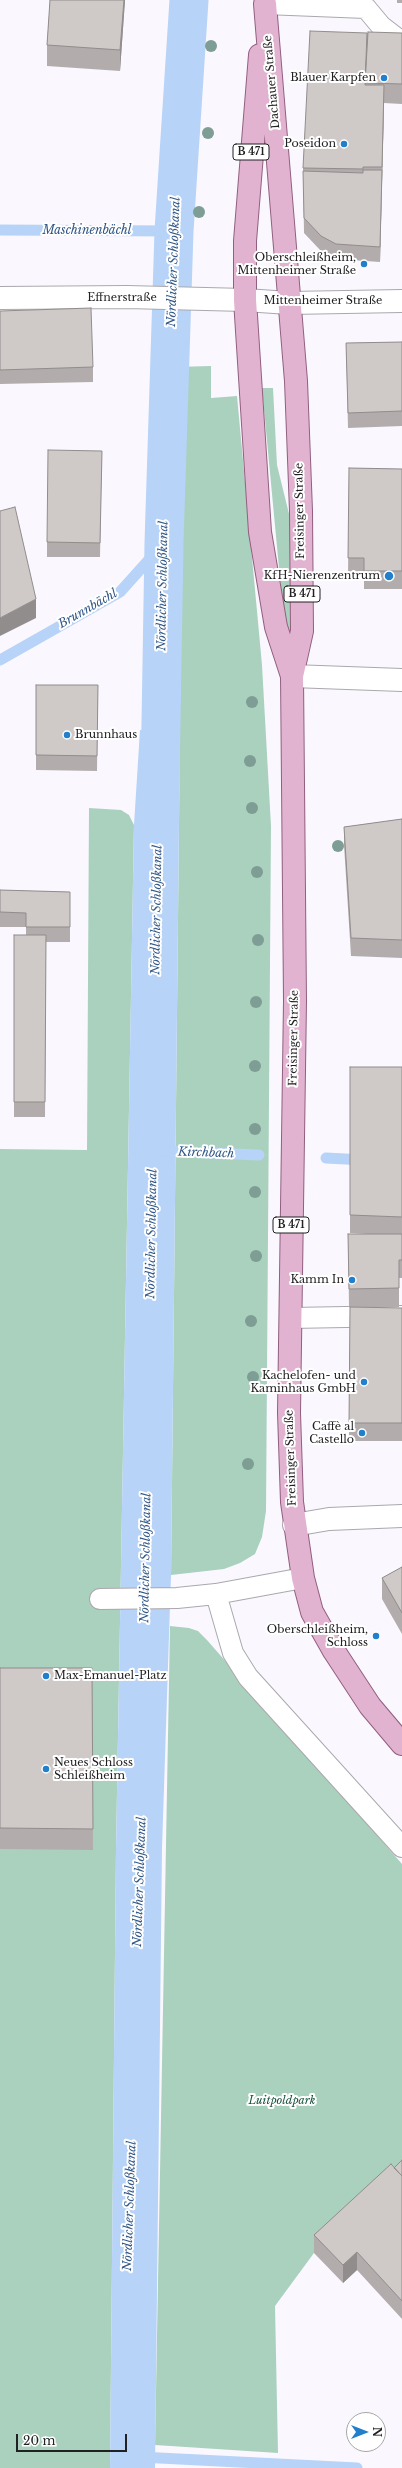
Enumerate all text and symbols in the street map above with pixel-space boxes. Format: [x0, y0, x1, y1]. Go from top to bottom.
street label: Dachauer Straße [261, 35, 283, 129]
place label: Blauer Karpfen [290, 71, 376, 85]
marker: Blauer Karpfen [379, 73, 389, 83]
place label: Poseidon [284, 137, 336, 151]
marker: Poseidon [339, 139, 349, 149]
road number: B 471 [233, 144, 269, 160]
water label: Nördlicher Schloßkanal [165, 197, 183, 327]
water label: Maschinenbächl [42, 224, 132, 238]
place label: Oberschleißheim, Mittenheimer Straße [238, 251, 356, 277]
marker: Oberschleißheim, Mittenheimer Straße [359, 259, 369, 269]
street label: Effnerstraße [87, 291, 157, 305]
street label: Mittenheimer Straße [264, 294, 382, 308]
street label: Freisinger Straße [293, 463, 307, 559]
water label: Nördlicher Schloßkanal [155, 521, 171, 651]
place label: KfH-Nierenzentrum [264, 569, 380, 583]
marker: KfH-Nierenzentrum [383, 570, 395, 582]
water label: Brunnbächl [56, 586, 120, 632]
road number: B 471 [284, 586, 320, 602]
place label: Brunnhaus [75, 728, 137, 742]
marker: Brunnhaus [62, 730, 72, 740]
water label: Nördlicher Schloßkanal [149, 845, 165, 975]
street label: Freisinger Straße [287, 990, 301, 1086]
water label: Kirchbach [178, 1145, 234, 1161]
water label: Nördlicher Schloßkanal [144, 1169, 160, 1299]
road number: B 471 [273, 1217, 309, 1233]
place label: Kamm In [290, 1273, 344, 1287]
marker: Kamm In [347, 1275, 357, 1285]
place label: Kachelofen- und Kaminhaus GmbH [251, 1369, 356, 1395]
marker: Kachelofen- und Kaminhaus GmbH [359, 1377, 369, 1387]
street label: Freisinger Straße [283, 1410, 299, 1506]
place label: Caffè al Castello [309, 1420, 354, 1446]
marker: Caffè al Castello [357, 1428, 367, 1438]
water label: Nördlicher Schloßkanal [138, 1493, 154, 1623]
place label: Oberschleißheim, Schloss [267, 1623, 368, 1649]
marker: Oberschleißheim, Schloss [371, 1631, 381, 1641]
place label: Max-Emanuel-Platz [54, 1669, 167, 1683]
marker: Max-Emanuel-Platz [41, 1671, 51, 1681]
place label: Neues Schloss Schleißheim [54, 1756, 133, 1782]
marker: Neues Schloss Schleißheim [41, 1764, 51, 1774]
water label: Nördlicher Schloßkanal [131, 1817, 149, 1947]
park label: Luitpoldpark [249, 2094, 315, 2108]
water label: Nördlicher Schloßkanal [121, 2141, 139, 2271]
north arrow [346, 2412, 386, 2452]
scale bar [18, 2426, 129, 2452]
text: N [370, 2427, 384, 2437]
text: 20 m [23, 2433, 55, 2448]

